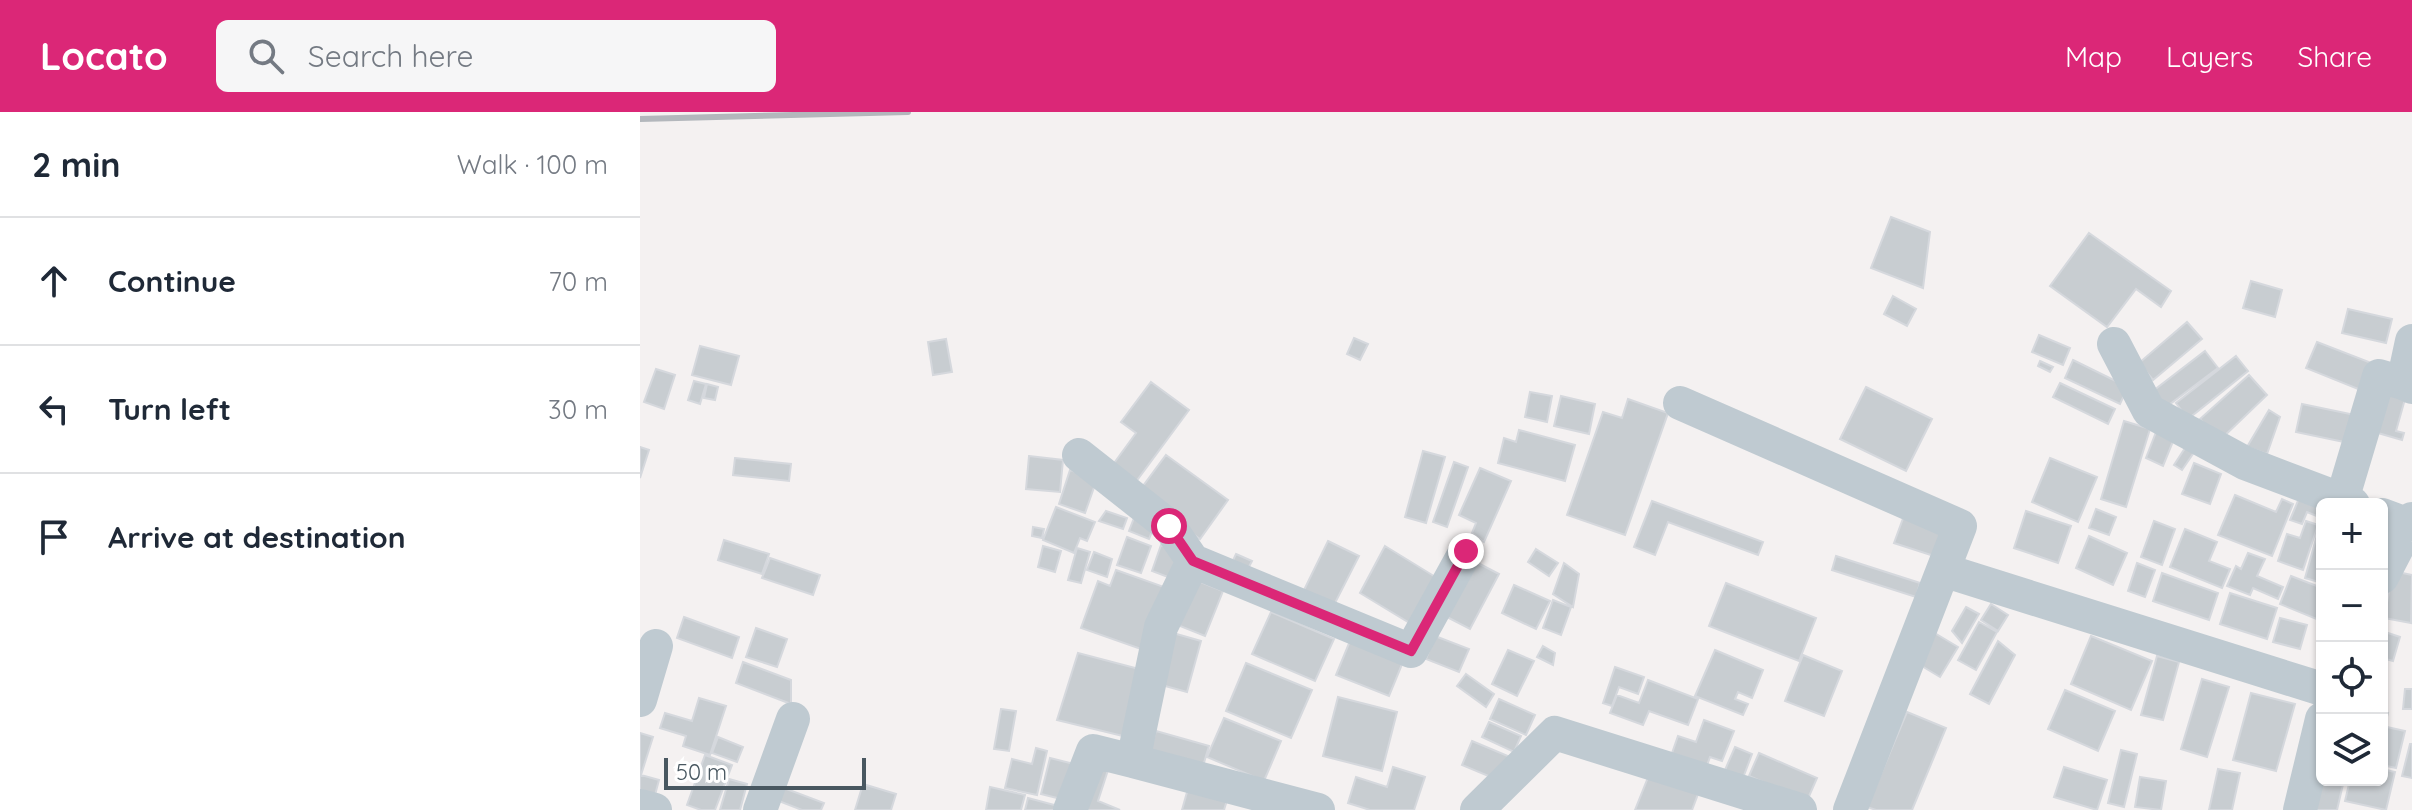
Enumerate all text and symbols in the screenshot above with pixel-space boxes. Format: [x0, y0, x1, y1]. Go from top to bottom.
search box [216, 20, 776, 92]
text: Locato [40, 32, 168, 80]
icon: search [244, 34, 288, 78]
text: Search here [308, 37, 473, 75]
text: Map [2065, 39, 2122, 74]
text: Layers [2166, 39, 2253, 74]
text: Share [2297, 39, 2372, 74]
text: 2 min [32, 143, 121, 186]
text: Walk · 100 m [457, 148, 608, 181]
icon: ahead [32, 259, 76, 303]
text: Continue [108, 262, 236, 300]
text: 70 m [548, 265, 608, 298]
icon: left [32, 387, 76, 431]
text: Turn left [108, 390, 231, 428]
text: 30 m [548, 393, 608, 426]
map controls [2316, 498, 2388, 786]
button: + [2316, 498, 2388, 570]
route start [1151, 508, 1187, 544]
icon: arrive [32, 515, 76, 559]
text: Arrive at destination [108, 518, 406, 556]
route end [1448, 533, 1484, 569]
button: − [2316, 570, 2388, 642]
button: locate [2316, 642, 2388, 714]
button: layers [2316, 714, 2388, 786]
scale bar [664, 754, 866, 790]
text: 50 m [676, 758, 727, 786]

